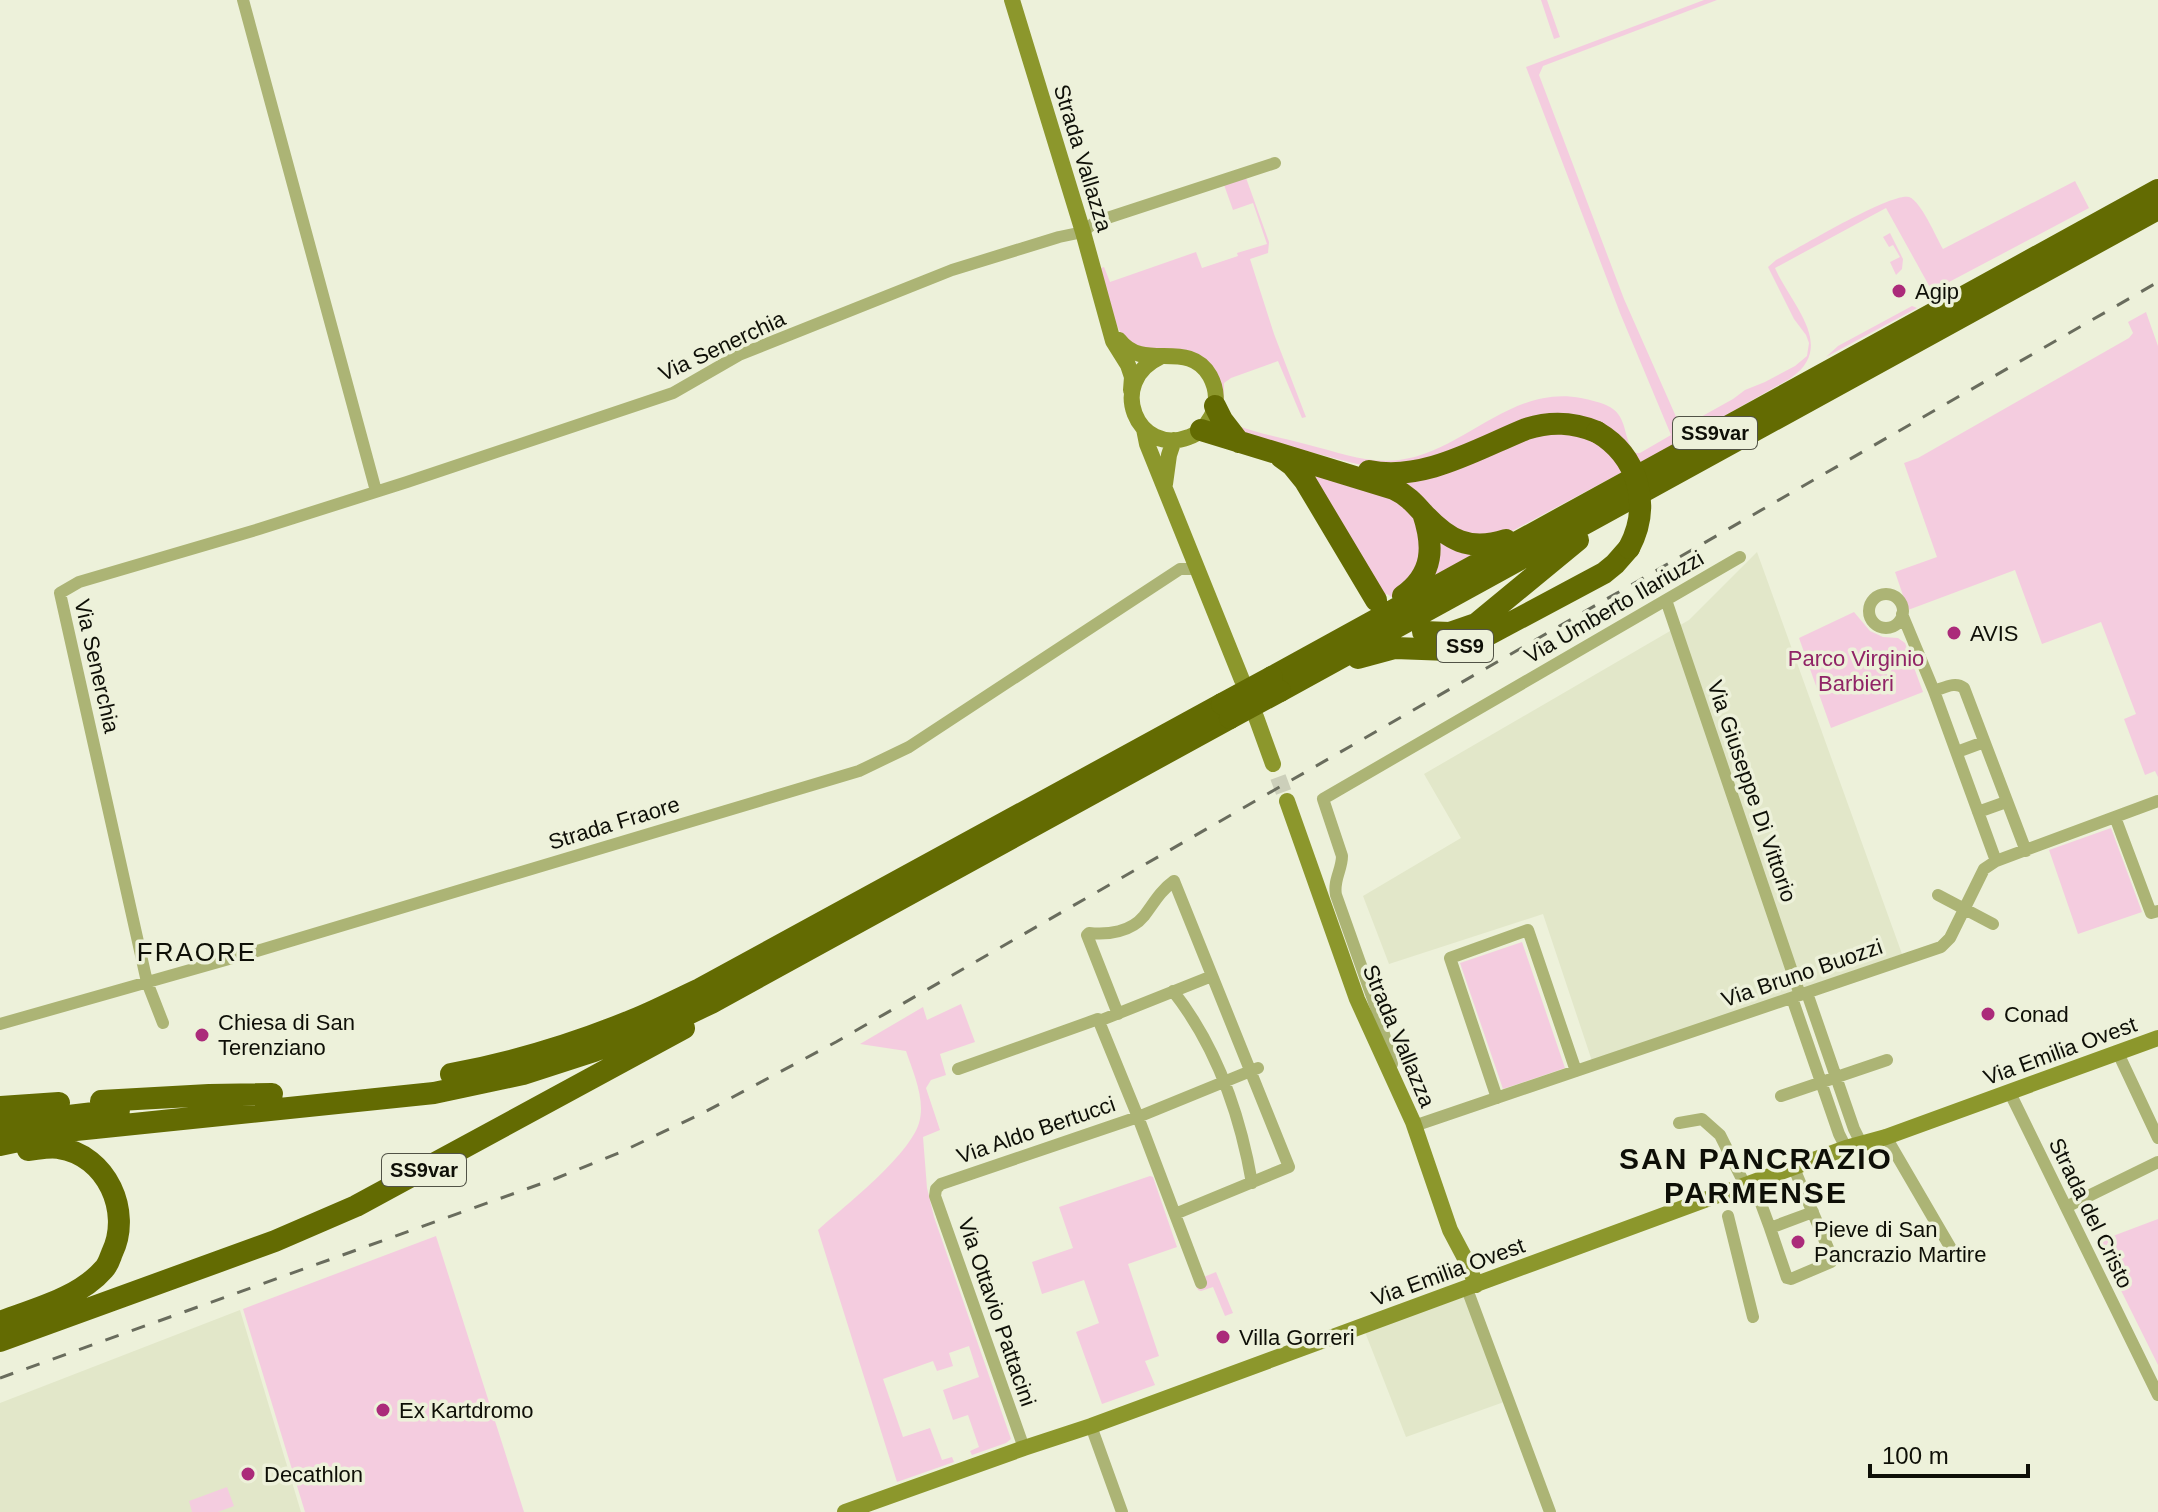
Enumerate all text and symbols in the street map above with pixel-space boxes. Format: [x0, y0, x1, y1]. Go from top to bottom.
street label: Strada Vallazza [1049, 81, 1117, 235]
place label: Agip [1915, 279, 1959, 304]
marker: Agip [1890, 282, 1908, 300]
street label: Via Senerchia [655, 305, 790, 386]
road number: SS9var [1673, 417, 1757, 449]
street label: Via Umberto Ilariuzzi [1520, 546, 1708, 668]
street label: Via Senerchia [69, 597, 125, 736]
place label: AVIS [1970, 621, 2019, 646]
marker: AVIS [1945, 624, 1963, 642]
road number: SS9 [1437, 630, 1493, 662]
park label: Parco Virginio Barbieri [1788, 646, 1924, 696]
street label: Via Giuseppe Di Vittorio [1702, 677, 1802, 905]
street label: Strada Fraore [545, 791, 683, 855]
street label: Via Bruno Buozzi [1718, 934, 1886, 1012]
district label: FRAORE [137, 937, 257, 967]
street label: Strada Vallazza [1358, 961, 1441, 1112]
place label: Conad [2004, 1002, 2069, 1027]
marker: Conad [1979, 1005, 1997, 1023]
place label: Chiesa di San Terenziano [218, 1010, 355, 1060]
street label: Via Emilia Ovest [1980, 1012, 2140, 1090]
marker: Chiesa di San Terenziano [193, 1026, 211, 1044]
street label: Via Aldo Bertucci [953, 1091, 1119, 1169]
street label: Strada del Cristo [2044, 1134, 2138, 1292]
district label: SAN PANCRAZIO PARMENSE [1619, 1142, 1893, 1209]
road number: SS9var [382, 1154, 466, 1186]
street label: Via Ottavio Pattacini [953, 1214, 1041, 1410]
place label: Pieve di San Pancrazio Martire [1814, 1217, 1986, 1267]
street label: Via Emilia Ovest [1368, 1233, 1528, 1311]
marker: Pieve di San Pancrazio Martire [1789, 1233, 1807, 1251]
place label: Villa Gorreri [1239, 1325, 1355, 1350]
marker: Villa Gorreri [1214, 1328, 1232, 1346]
place label: Ex Kartdromo [399, 1398, 534, 1423]
marker: Ex Kartdromo [374, 1401, 392, 1419]
scale bar [1870, 1428, 2028, 1478]
text: 100 m [1882, 1442, 1949, 1469]
place label: Decathlon [264, 1462, 363, 1487]
marker: Decathlon [239, 1465, 257, 1483]

